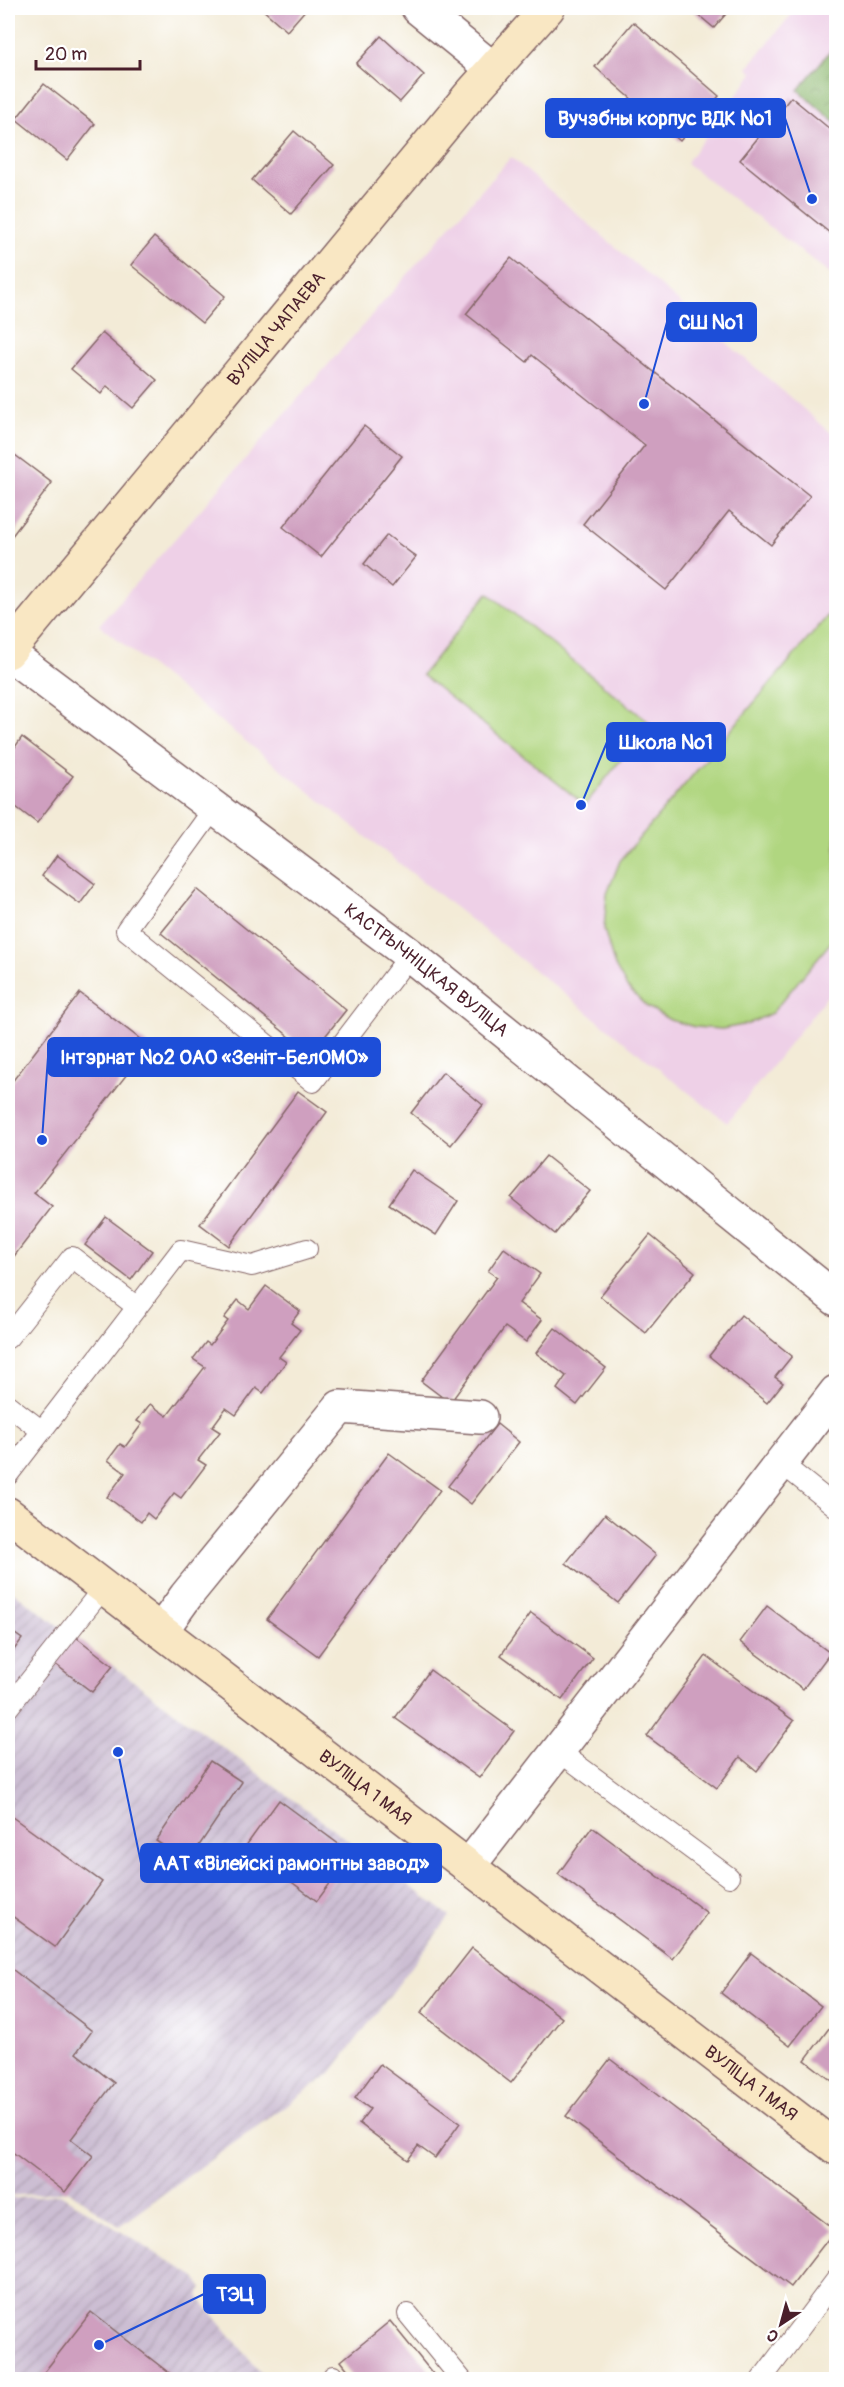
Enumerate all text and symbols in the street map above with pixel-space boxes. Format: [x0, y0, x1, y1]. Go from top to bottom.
scale bar [36, 33, 140, 71]
text: 20 m [45, 43, 87, 66]
callout: Вучэбны корпус ВДК №1 [546, 99, 785, 137]
text: Вучэбны корпус ВДК №1 [558, 106, 772, 131]
street label: ВУЛІЦА ЧАПАЕВА [222, 267, 331, 391]
callout: СШ №1 [667, 303, 756, 341]
text: СШ №1 [678, 310, 744, 335]
callout: Школа №1 [607, 723, 725, 761]
text: Школа №1 [618, 730, 713, 755]
street label: КАСТРЫЧНІЦКАЯ ВУЛІЦА [339, 899, 513, 1042]
callout: Інтэрнат №2 ОАО «Зеніт-БелОМО» [48, 1038, 380, 1076]
text: Інтэрнат №2 ОАО «Зеніт-БелОМО» [60, 1045, 369, 1070]
street label: ВУЛІЦА 1 МАЯ [314, 1745, 416, 1831]
callout: ААТ «Вілейскі рамонтны завод» [141, 1844, 441, 1882]
text: ААТ «Вілейскі рамонтны завод» [153, 1851, 430, 1876]
street label: ВУЛІЦА 1 МАЯ [700, 2040, 802, 2126]
callout: ТЭЦ [204, 2275, 265, 2313]
text: ТЭЦ [215, 2282, 254, 2307]
north arrow [751, 2294, 811, 2354]
text: С [763, 2324, 783, 2346]

